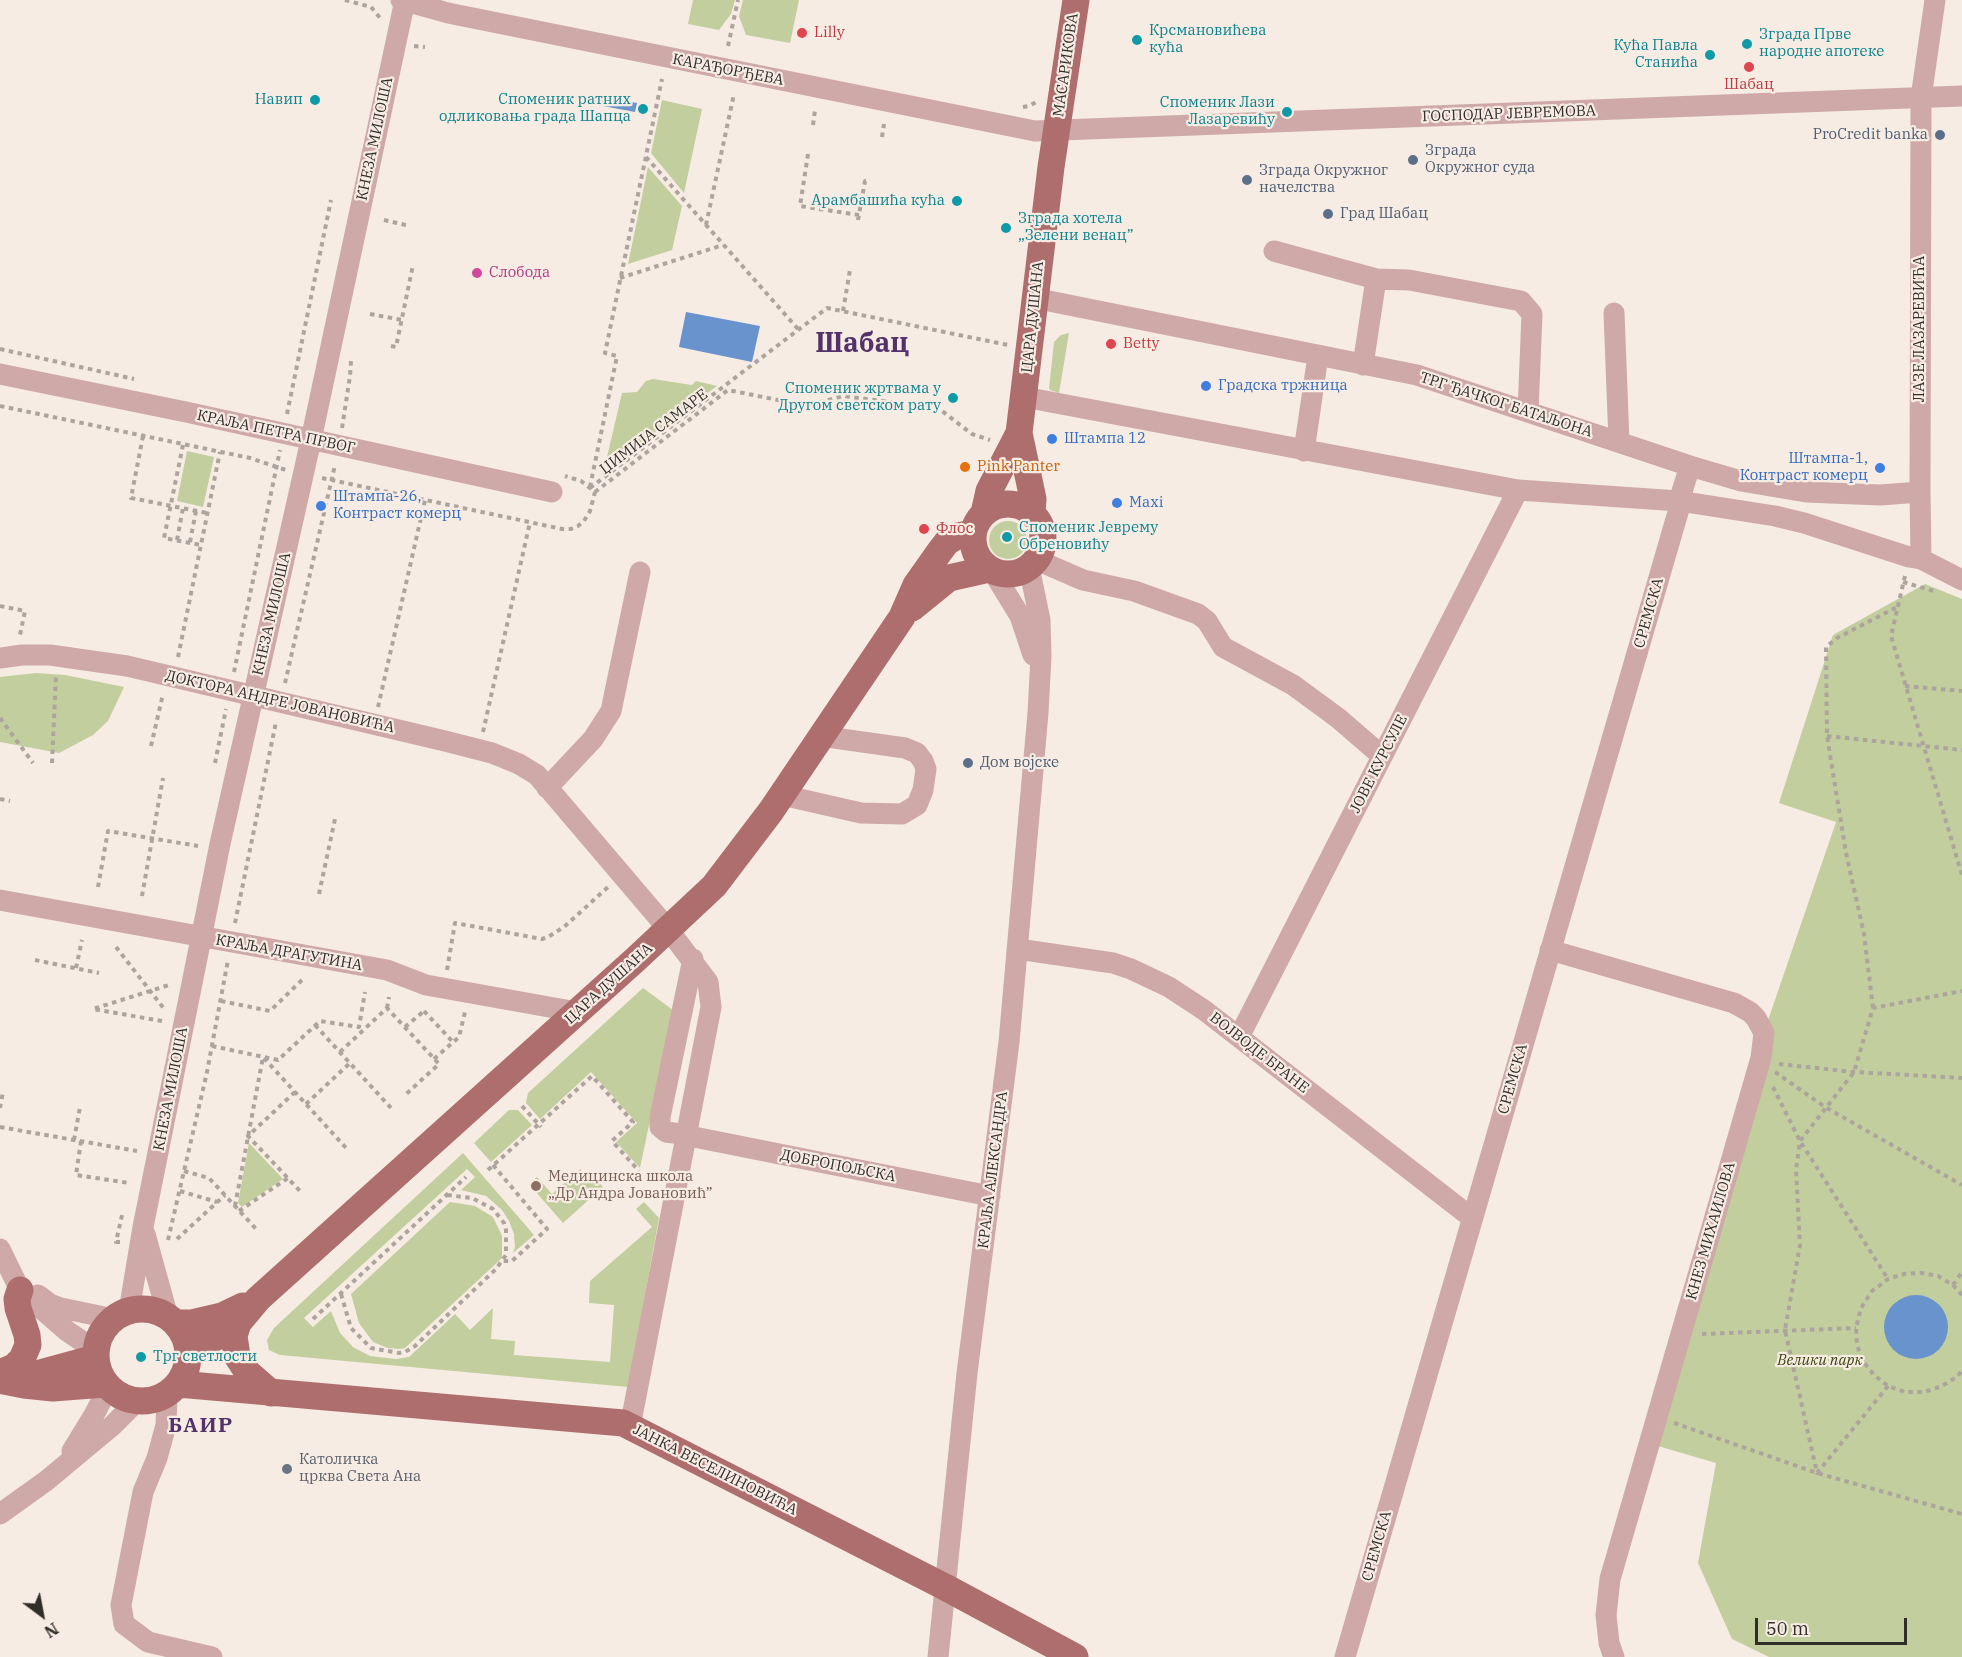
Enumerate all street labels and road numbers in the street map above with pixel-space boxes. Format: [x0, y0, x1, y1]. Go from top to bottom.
street label: МАСАРИКОВА [1050, 12, 1082, 118]
street label: КАРАЂОРЂЕВА [671, 50, 785, 90]
street label: КНЕЗА МИЛОША [353, 76, 397, 202]
street label: ГОСПОДАР ЈЕВРЕМОВА [1422, 102, 1596, 126]
street label: ЛАЗЕ ЛАЗАРЕВИЋА [1911, 256, 1929, 402]
street label: ЦАРА ДУШАНА [1018, 260, 1048, 374]
street label: ТРГ ЂАЧКОГ БАТАЉОНА [1417, 369, 1595, 441]
street label: ЏИМИЈА САМАРЕ [596, 385, 712, 479]
street label: КРАЉА ПЕТРА ПРВОГ [195, 406, 357, 458]
street label: КНЕЗА МИЛОША [249, 551, 295, 677]
street label: СРЕМСКА [1630, 576, 1668, 650]
street label: ДОКТОРА АНДРЕ ЈОВАНОВИЋА [164, 667, 396, 737]
street label: ЈОВЕ КУРСУЛЕ [1346, 712, 1412, 816]
street label: КРАЉА ДРАГУТИНА [214, 931, 364, 975]
street label: ЦАРА ДУШАНА [561, 940, 657, 1028]
street label: ВОЈВОДЕ БРАНЕ [1206, 1009, 1312, 1097]
street label: КНЕЗА МИЛОША [150, 1026, 192, 1152]
street label: СРЕМСКА [1494, 1042, 1532, 1116]
street label: КРАЉА АЛЕКСАНДРА [974, 1090, 1012, 1250]
street label: ДОБРОПОЉСКА [779, 1146, 897, 1186]
street label: КНЕЗ МИХАИЛОВА [1683, 1160, 1739, 1302]
street label: ЈАНКА ВЕСЕЛИНОВИЋА [630, 1421, 800, 1519]
street label: СРЕМСКА [1358, 1509, 1396, 1583]

